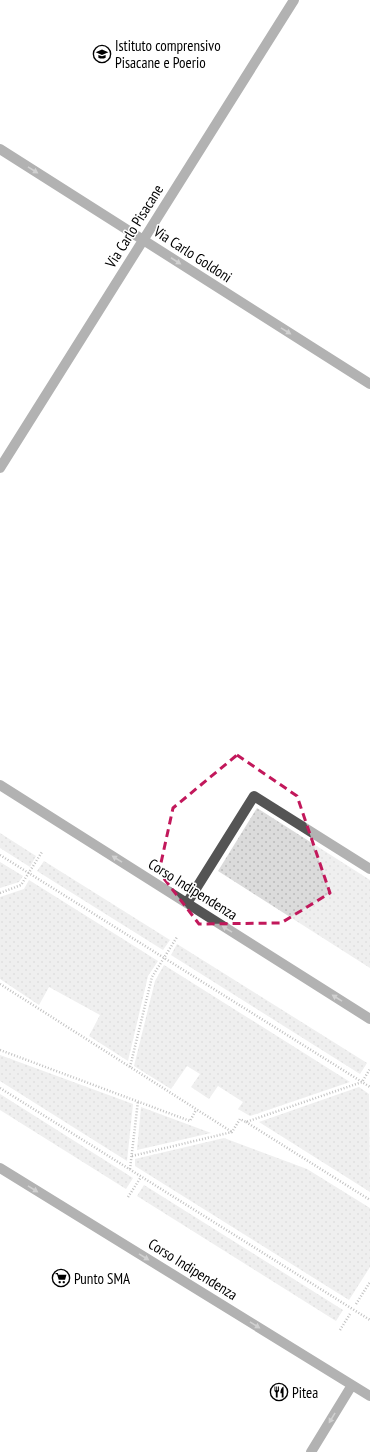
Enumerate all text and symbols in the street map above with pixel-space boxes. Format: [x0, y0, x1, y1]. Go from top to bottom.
place label: Istituto comprensivo Pisacane e Poerio [115, 36, 221, 72]
school or university icon: Istituto comprensivo Pisacane e Poerio [92, 44, 112, 64]
one-way arrow [28, 166, 38, 174]
street label: Via Carlo Pisacane [100, 181, 167, 272]
street label: Via Carlo Goldoni [149, 221, 236, 286]
one-way arrow [170, 257, 181, 265]
one-way arrow [280, 327, 291, 334]
street label: Corso Indipendenza [145, 854, 241, 924]
one-way arrow [112, 855, 122, 863]
one-way arrow [222, 925, 232, 933]
one-way arrow [331, 995, 343, 1002]
one-way arrow [27, 1185, 39, 1192]
street label: Corso Indipendenza [145, 1234, 241, 1304]
one-way arrow [138, 1253, 150, 1260]
supermarket icon: Punto SMA [51, 1268, 71, 1288]
place label: Punto SMA [74, 1269, 131, 1288]
one-way arrow [249, 1321, 261, 1328]
restaurant icon: Pitea [269, 1382, 289, 1402]
place label: Pitea [292, 1383, 318, 1402]
one-way arrow [328, 1413, 336, 1423]

